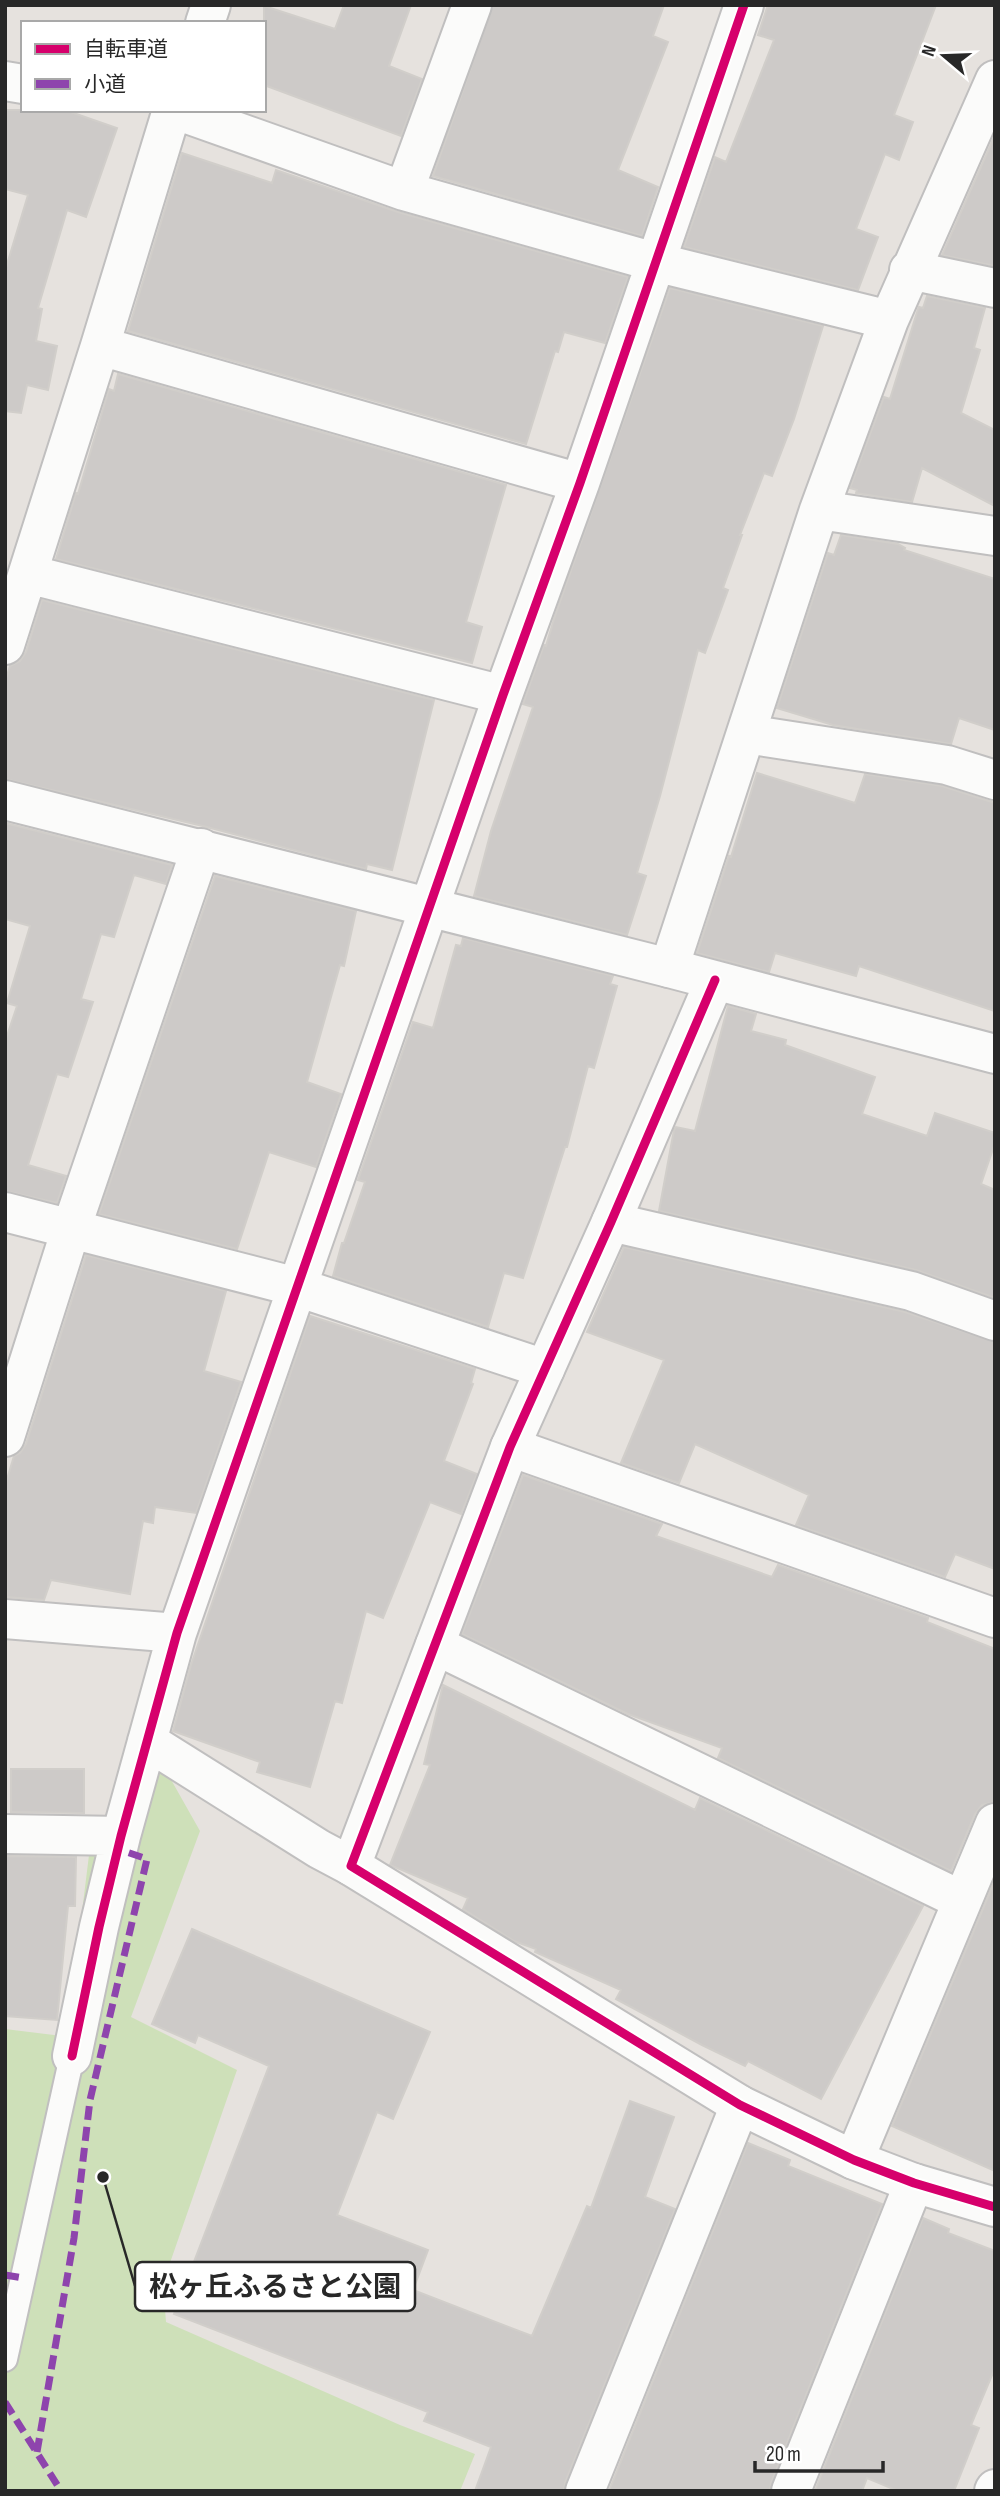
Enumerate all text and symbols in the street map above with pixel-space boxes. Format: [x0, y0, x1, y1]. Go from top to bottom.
legend [21, 21, 266, 112]
north arrow [909, 21, 979, 91]
text: 自転車道 [84, 37, 168, 62]
text: N [917, 42, 942, 59]
text: 小道 [84, 72, 126, 97]
callout: 松ヶ丘ふるさと公園 [135, 2262, 415, 2311]
text: 松ヶ丘ふるさと公園 [149, 2271, 401, 2304]
scale bar [755, 2430, 883, 2474]
text: 20 m [766, 2442, 801, 2467]

